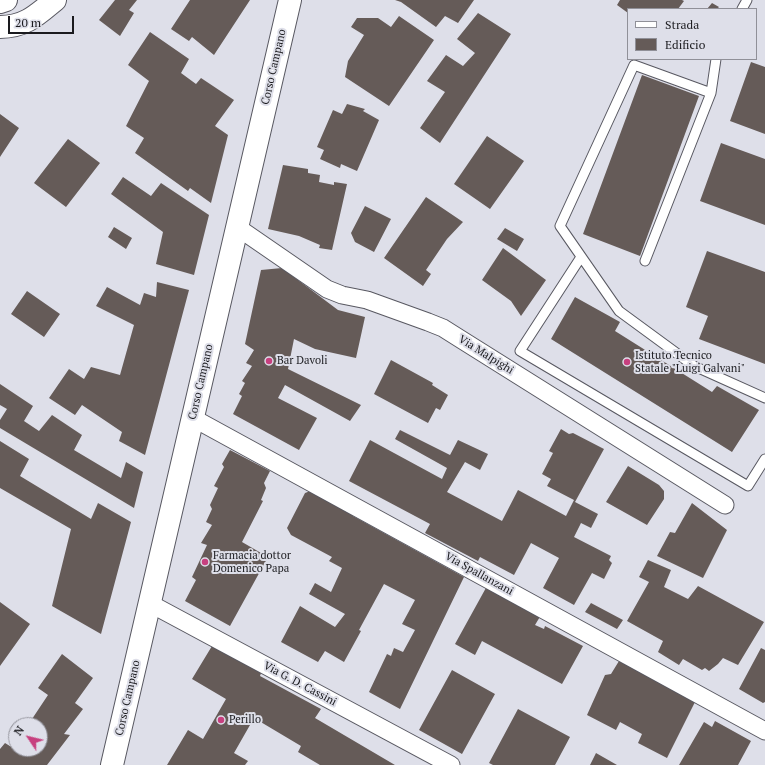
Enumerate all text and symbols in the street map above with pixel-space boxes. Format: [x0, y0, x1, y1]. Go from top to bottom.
scale bar [10, 8, 76, 34]
legend [627, 8, 757, 60]
text: 20 m [15, 15, 41, 30]
text: Strada [665, 17, 699, 32]
street label: Corso Campano [259, 28, 289, 106]
text: Edificio [665, 37, 705, 52]
street label: Via Malpighi [456, 333, 516, 377]
street label: Corso Campano [186, 343, 216, 421]
place label: Istituto Tecnico Statale "Luigi Galvani" [635, 349, 745, 375]
place label: Bar Davoli [277, 354, 328, 368]
marker: Bar Davoli [264, 356, 274, 366]
marker: Istituto Tecnico Statale "Luigi Galvani" [622, 357, 632, 367]
place label: Farmacia dottor Domenico Papa [213, 549, 291, 575]
street label: Via Spallanzani [442, 550, 516, 598]
marker: Farmacia dottor Domenico Papa [200, 557, 210, 567]
street label: Corso Campano [113, 659, 143, 737]
street label: Via G. D. Cassini [261, 659, 339, 709]
place label: Perillo [229, 713, 261, 727]
marker: Perillo [216, 715, 226, 725]
north arrow [8, 717, 48, 757]
text: N [11, 723, 27, 738]

